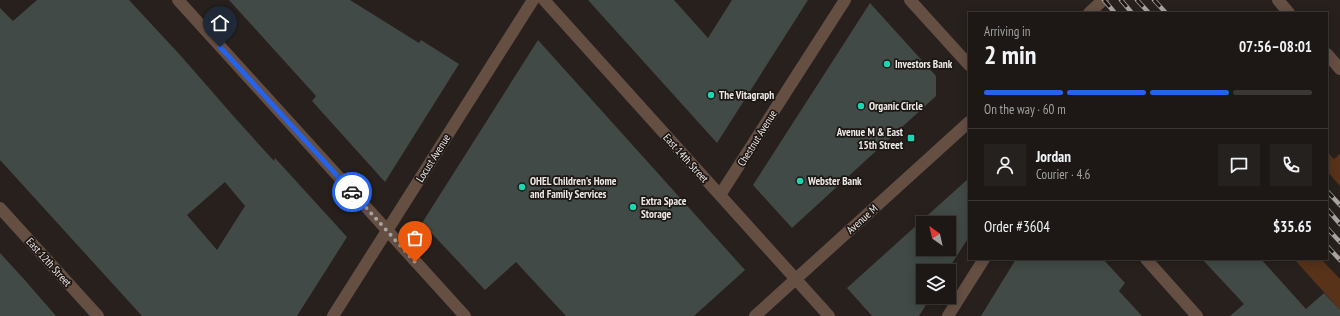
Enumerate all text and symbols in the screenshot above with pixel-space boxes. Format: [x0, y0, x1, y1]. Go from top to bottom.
pin [203, 6, 237, 47]
icon: home [209, 12, 231, 34]
text: Arriving in [984, 23, 1031, 40]
text: 07:56–08:01 [1239, 37, 1312, 56]
text: 2 min [984, 38, 1037, 71]
place label: Investors Bank [895, 57, 953, 71]
marker: Investors Bank [882, 59, 892, 69]
place label: The Vitagraph [719, 88, 774, 102]
marker: The Vitagraph [706, 90, 716, 100]
place label: Organic Circle [869, 99, 923, 113]
marker: Organic Circle [856, 101, 866, 111]
text: On the way · 60 m [984, 101, 1066, 118]
street label: Chestnut Avenue [734, 107, 780, 169]
place label: Avenue M & East 15th Street [836, 125, 904, 152]
street label: Locust Avenue [413, 131, 454, 185]
street label: East 14th Street [660, 131, 712, 185]
marker: Avenue M & East 15th Street [906, 133, 916, 143]
button: person [984, 144, 1026, 186]
button: chat [1218, 144, 1260, 186]
button: phone [1270, 144, 1312, 186]
text: Jordan [1036, 147, 1071, 166]
text: Courier · 4.6 [1036, 166, 1090, 183]
courier [332, 172, 372, 212]
place label: OHEL Children's Home and Family Services [530, 174, 617, 201]
place label: Webster Bank [807, 174, 862, 188]
marker: Webster Bank [795, 176, 805, 186]
icon: car [341, 181, 363, 203]
marker: OHEL Children's Home and Family Services [517, 182, 527, 192]
place label: Extra Space Storage [641, 194, 687, 221]
street label: Avenue M [844, 201, 880, 237]
marker: Extra Space Storage [628, 202, 638, 212]
north arrow [916, 216, 956, 256]
map controls [916, 216, 956, 304]
text: Order #3604 [984, 217, 1050, 236]
text: $35.65 [1273, 217, 1312, 236]
pin [398, 221, 432, 262]
icon: bag [404, 227, 426, 249]
street label: East 12th Street [23, 235, 75, 289]
button: layers [916, 264, 956, 304]

